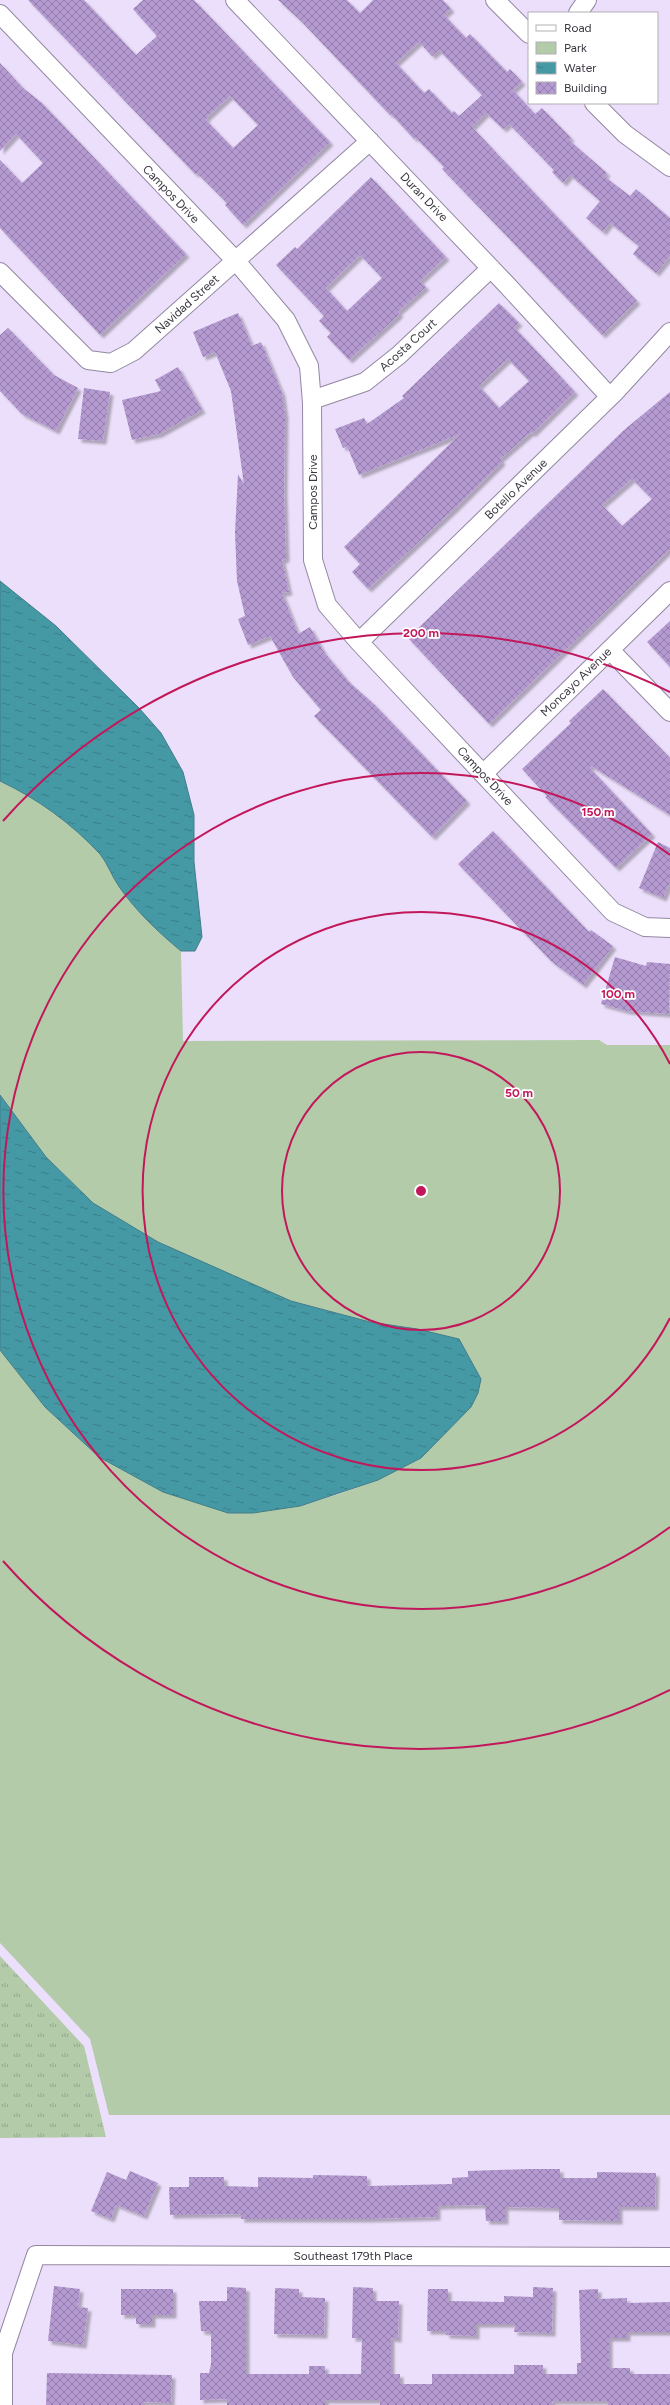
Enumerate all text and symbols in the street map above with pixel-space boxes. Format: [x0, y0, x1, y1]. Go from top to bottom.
legend [528, 12, 658, 104]
text: Road [564, 21, 592, 35]
text: Park [564, 41, 587, 55]
text: Water [564, 61, 596, 75]
text: Building [564, 81, 607, 95]
street label: Campos Drive [140, 162, 203, 226]
street label: Duran Drive [397, 170, 451, 225]
street label: Navidad Street [152, 271, 222, 336]
street label: Acosta Court [377, 316, 440, 374]
street label: Campos Drive [306, 454, 320, 530]
street label: Botello Avenue [482, 455, 550, 522]
text: 200 m [403, 626, 439, 640]
street label: Moncayo Avenue [538, 644, 615, 719]
street label: Campos Drive [454, 744, 516, 809]
text: 150 m [581, 805, 615, 819]
text: 100 m [601, 987, 635, 1001]
text: 50 m [505, 1086, 533, 1100]
centre of rings [414, 1184, 428, 1198]
street label: Southeast 179th Place [293, 2249, 413, 2263]

